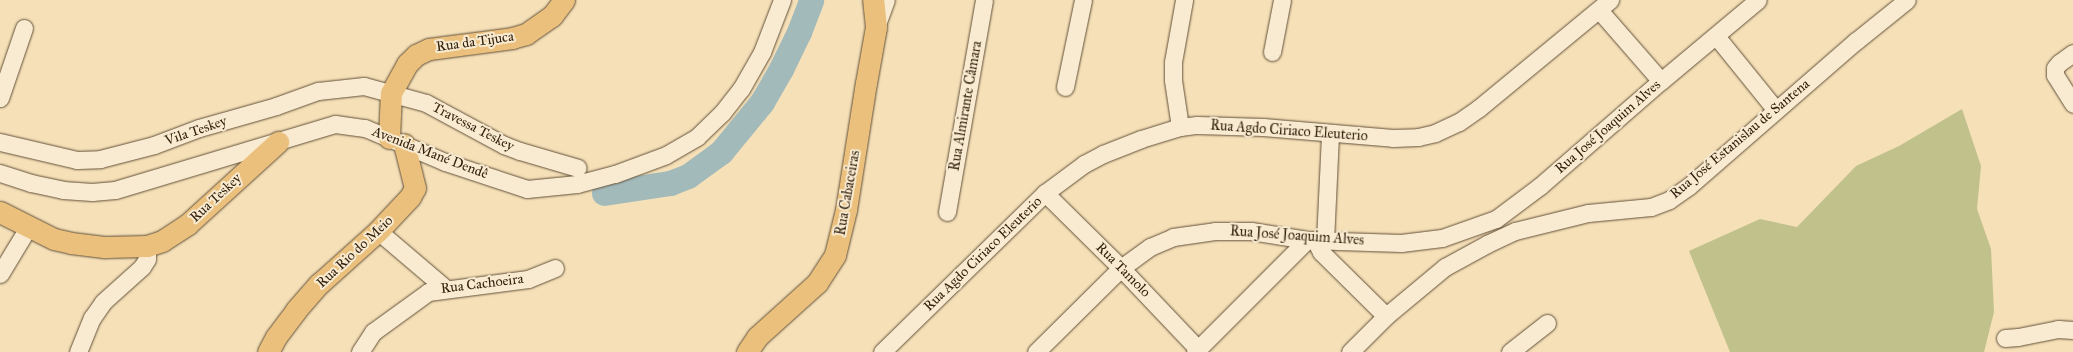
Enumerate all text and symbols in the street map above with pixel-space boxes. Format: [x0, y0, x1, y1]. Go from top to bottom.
street label: Rua da Tijuca [435, 28, 515, 56]
street label: Rua Almirante Câmara [946, 40, 986, 172]
street label: Rua José Estanislau de Santena [1667, 76, 1813, 202]
street label: Rua José Joaquim Alves [1552, 77, 1664, 177]
street label: Travessa Teskey [429, 99, 517, 155]
street label: Vila Teskey [163, 113, 229, 149]
street label: Rua Agdo Ciriaco Eleuterio [1210, 117, 1368, 145]
street label: Avenida Mané Dendê [370, 123, 490, 183]
street label: Rua Cabaceiras [832, 149, 864, 237]
street label: Rua Teskey [187, 170, 245, 226]
street label: Rua Agdo Ciriaco Eleuterio [920, 193, 1046, 315]
street label: Rua Rio do Meio [313, 212, 397, 292]
street label: Rua José Joaquim Alves [1229, 223, 1365, 249]
street label: Rua Tamolo [1092, 239, 1154, 301]
street label: Rua Cachoeira [440, 271, 524, 297]

